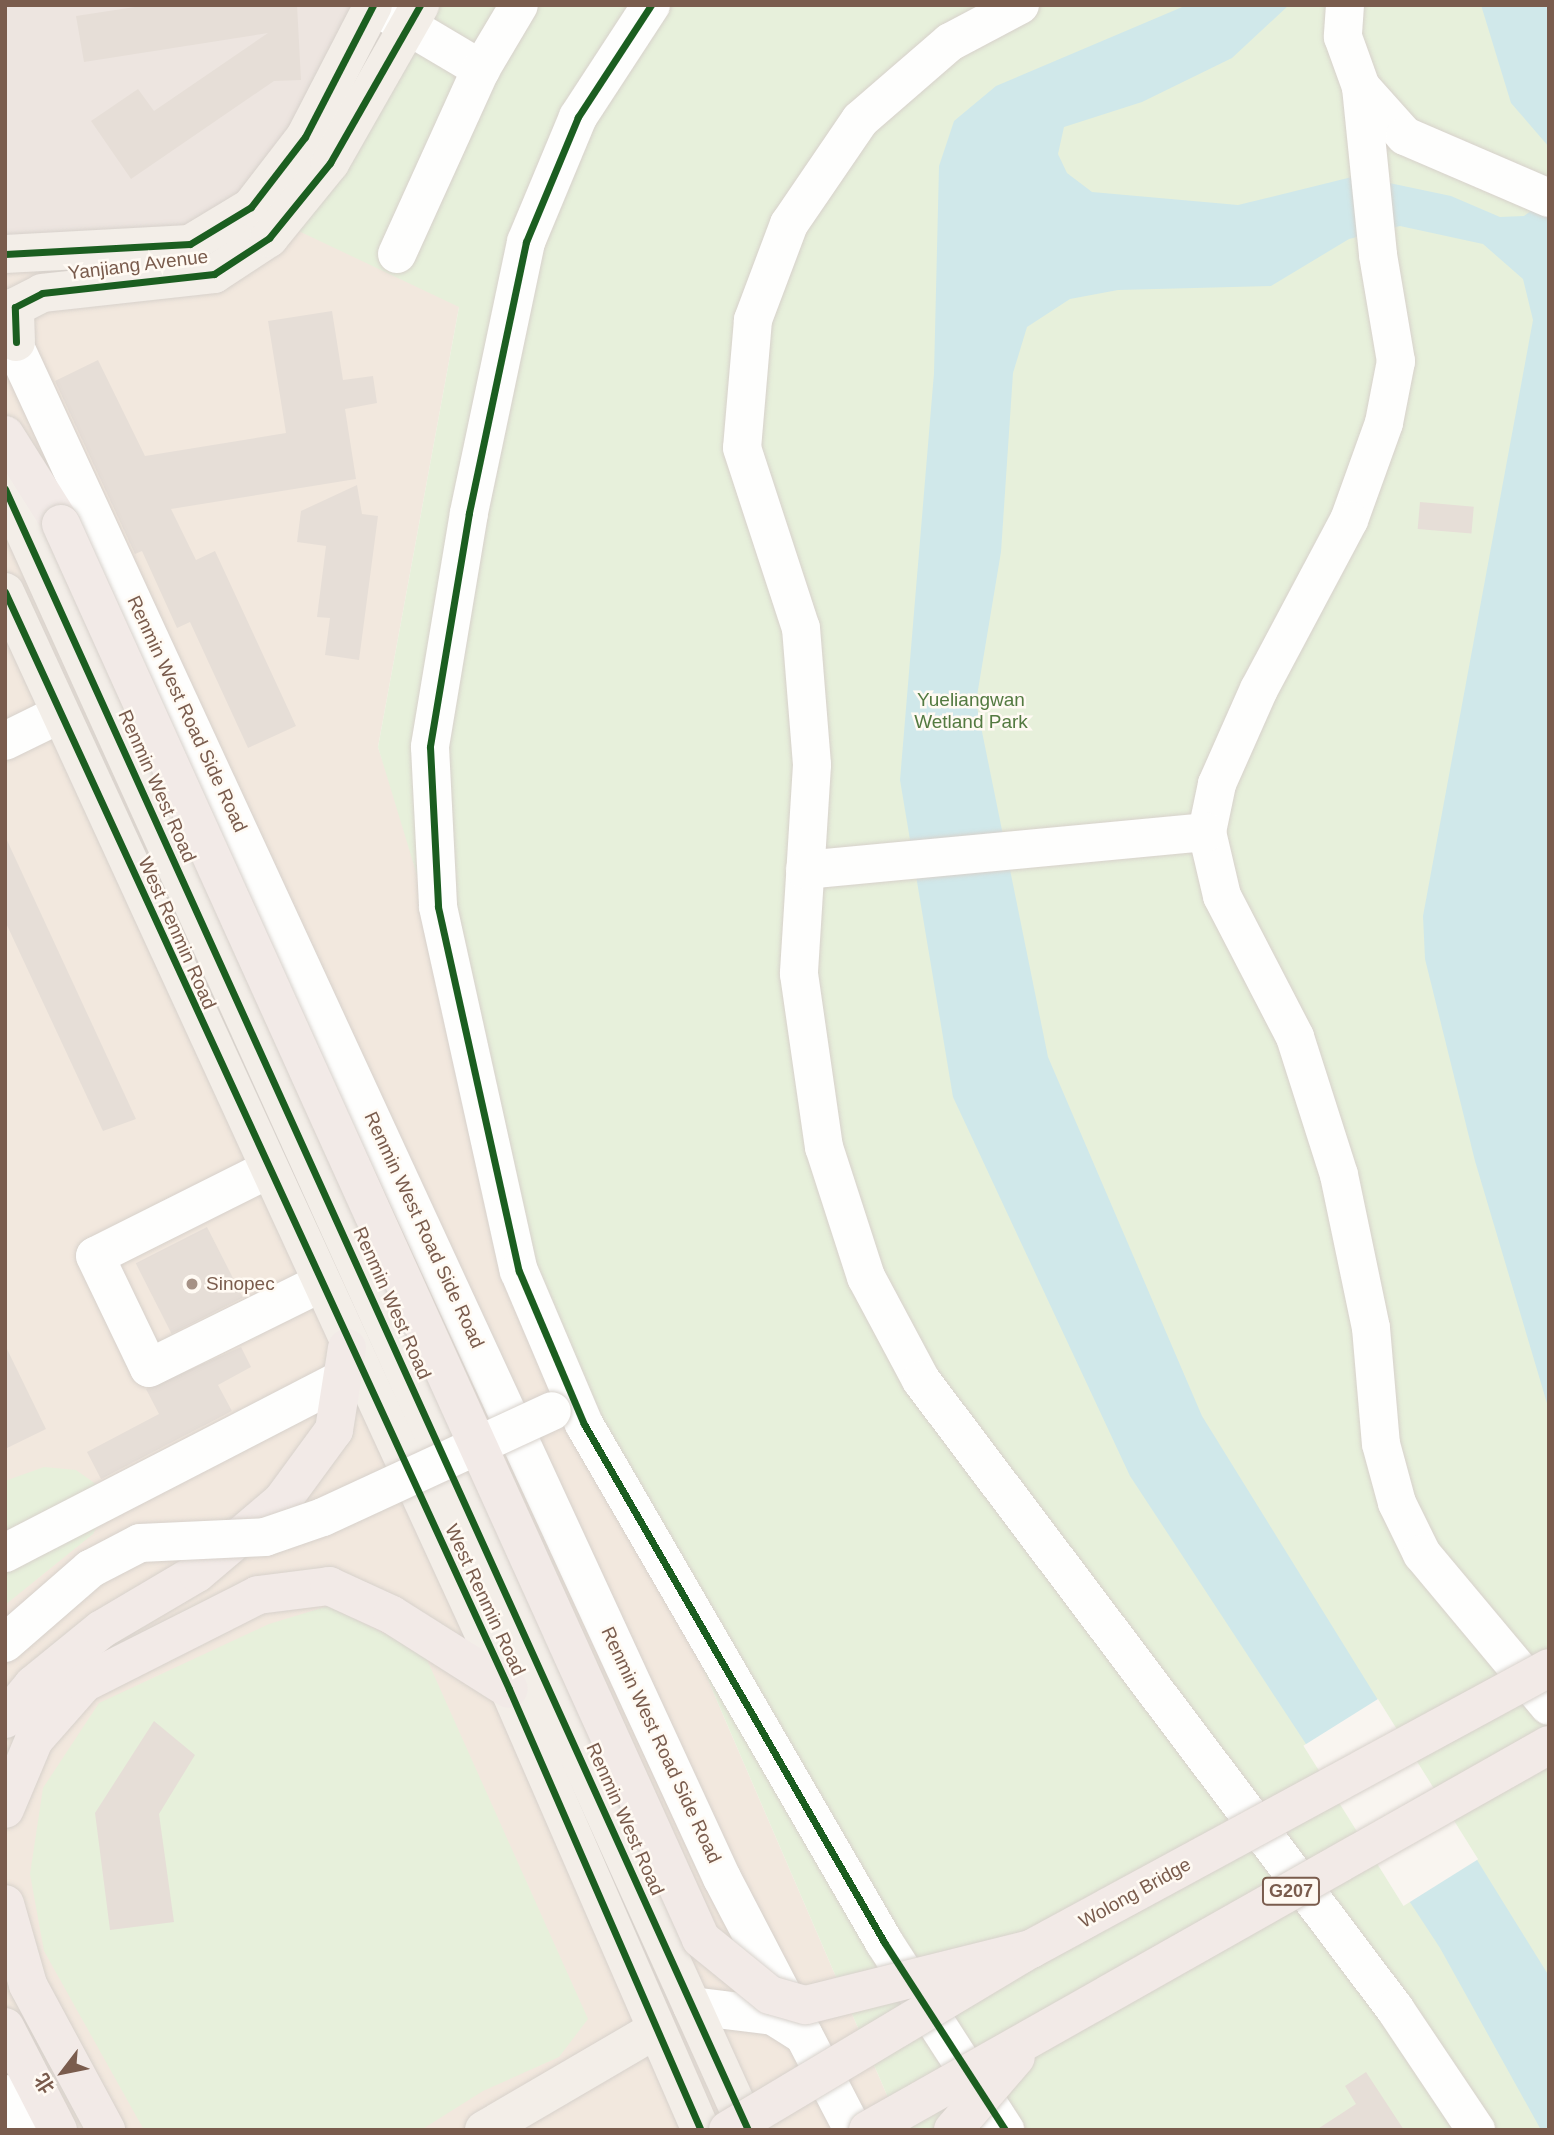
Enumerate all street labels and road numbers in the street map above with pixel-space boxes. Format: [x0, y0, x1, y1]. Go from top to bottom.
street label: Yanjiang Avenue [66, 245, 210, 285]
street label: Renmin West Road Side Road [122, 592, 252, 836]
street label: Renmin West Road [113, 706, 201, 866]
street label: West Renmin Road [133, 853, 221, 1013]
street label: Renmin West Road Side Road [359, 1108, 489, 1352]
street label: Renmin West Road [348, 1223, 436, 1383]
street label: West Renmin Road [440, 1521, 530, 1679]
street label: Renmin West Road Side Road [596, 1623, 726, 1867]
street label: Renmin West Road [581, 1739, 669, 1899]
street label: Wolong Bridge [1075, 1853, 1195, 1933]
road number: G207 [1261, 1877, 1321, 1906]

